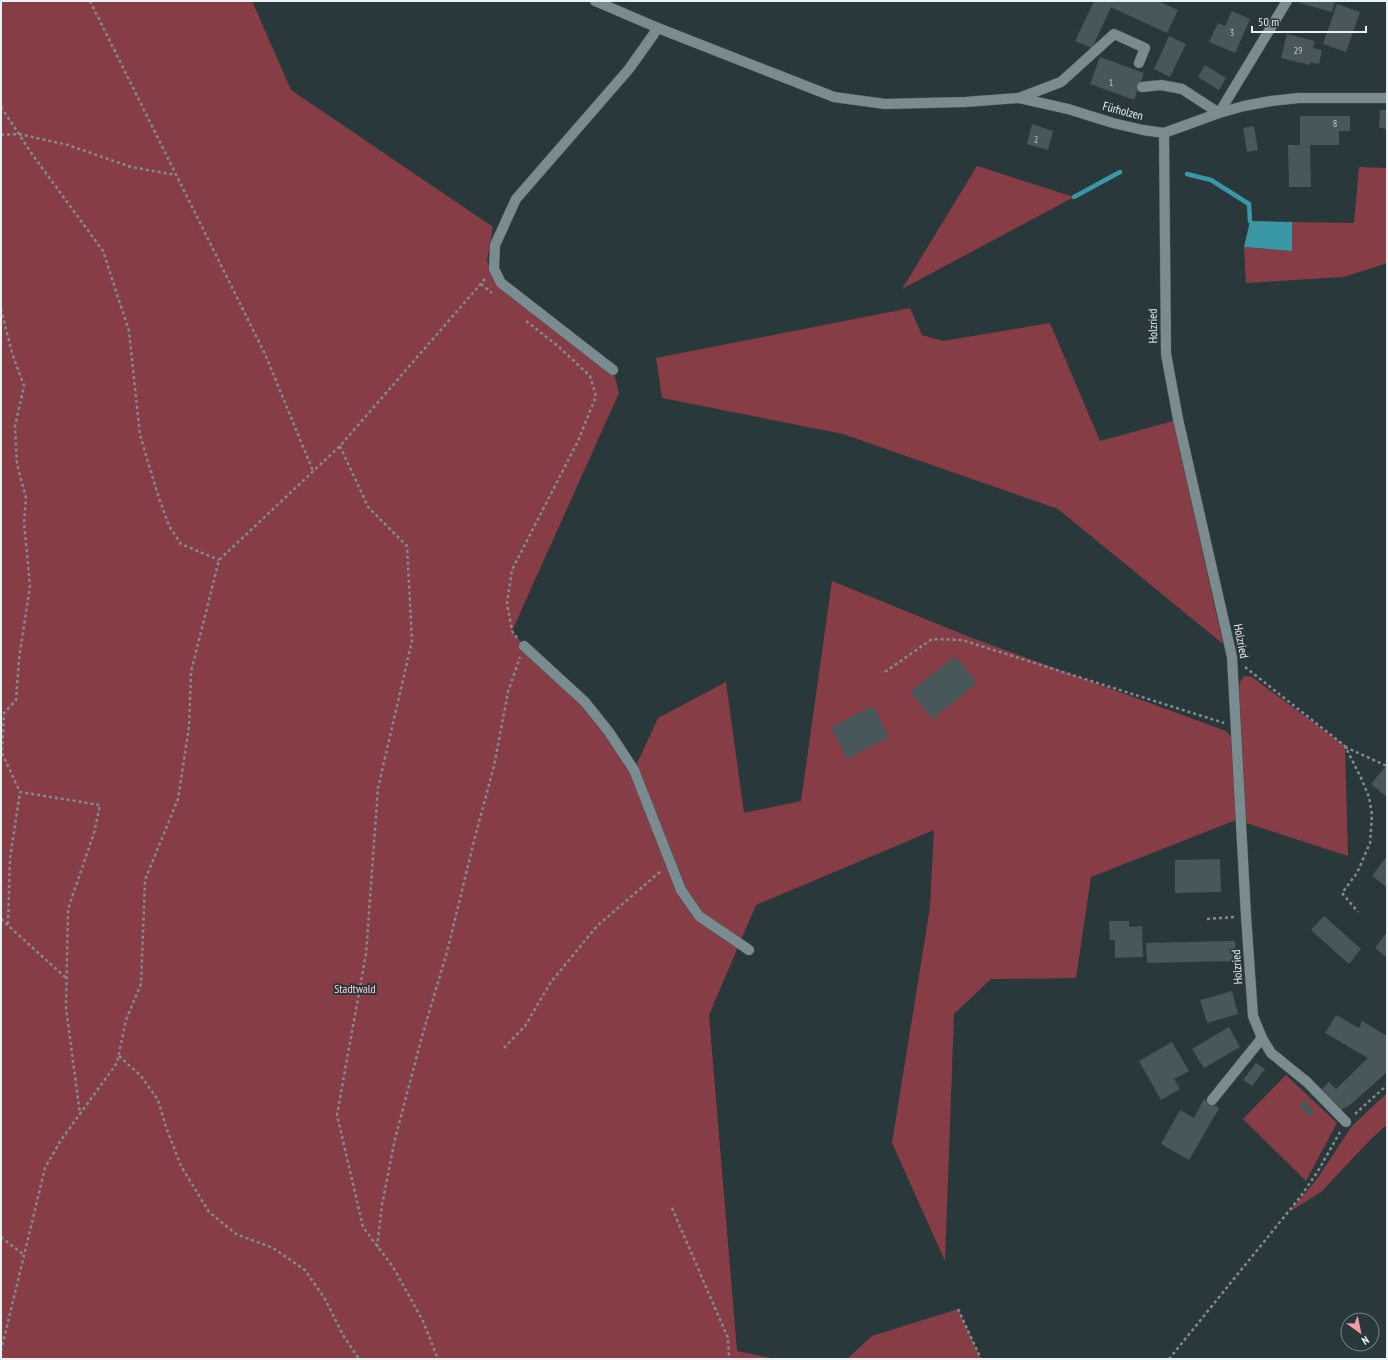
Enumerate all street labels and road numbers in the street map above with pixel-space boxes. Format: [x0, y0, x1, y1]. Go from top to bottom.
street label: Fürholzen [1101, 98, 1145, 123]
street label: Holzried [1145, 308, 1160, 344]
street label: Holzried [1231, 622, 1252, 659]
street label: Holzried [1228, 949, 1245, 985]

